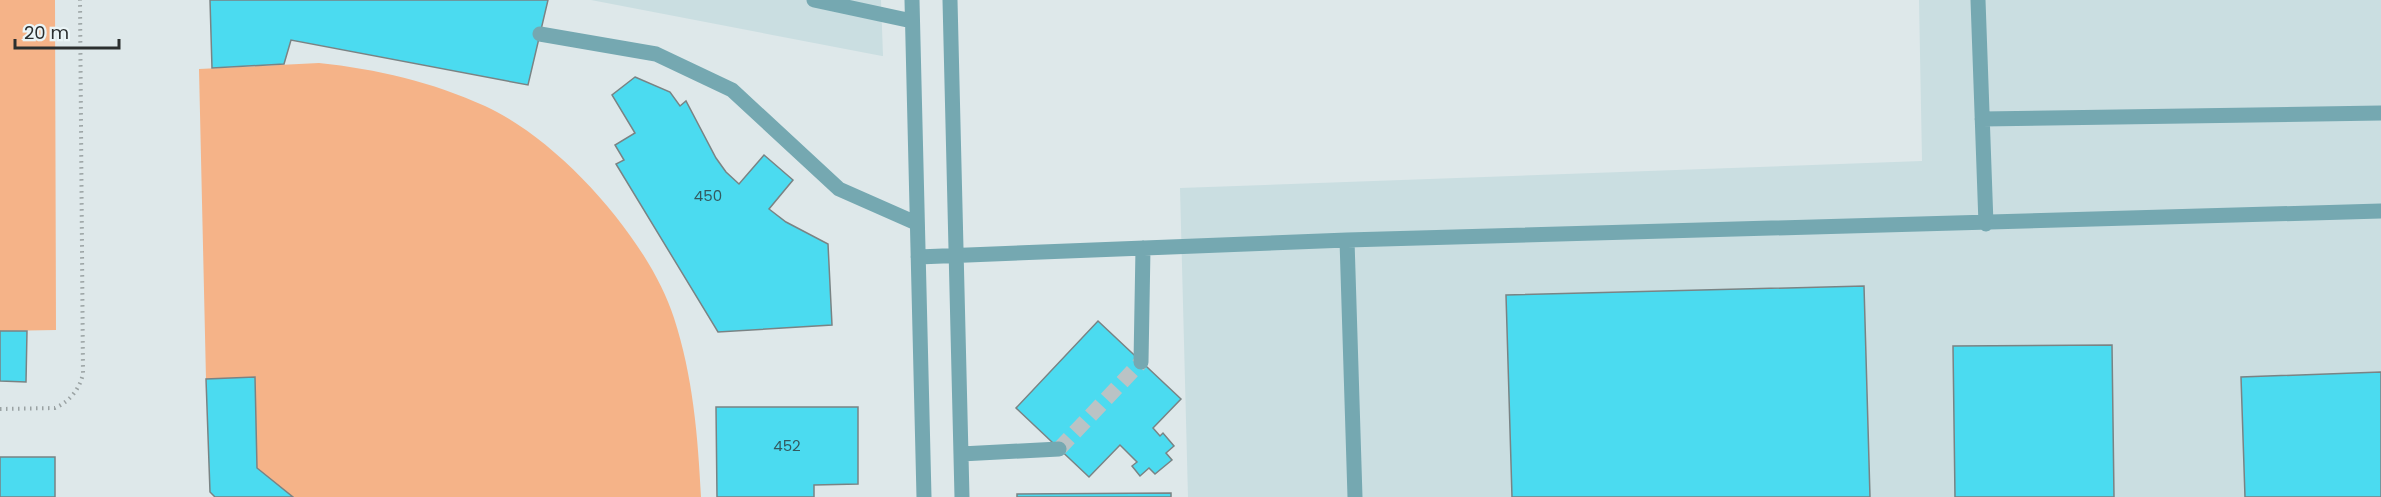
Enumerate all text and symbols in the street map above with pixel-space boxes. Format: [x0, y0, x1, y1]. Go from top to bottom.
scale bar [15, 12, 118, 50]
text: 20 m [24, 20, 69, 45]
house number: 450 [694, 185, 722, 206]
house number: 452 [773, 435, 801, 456]

